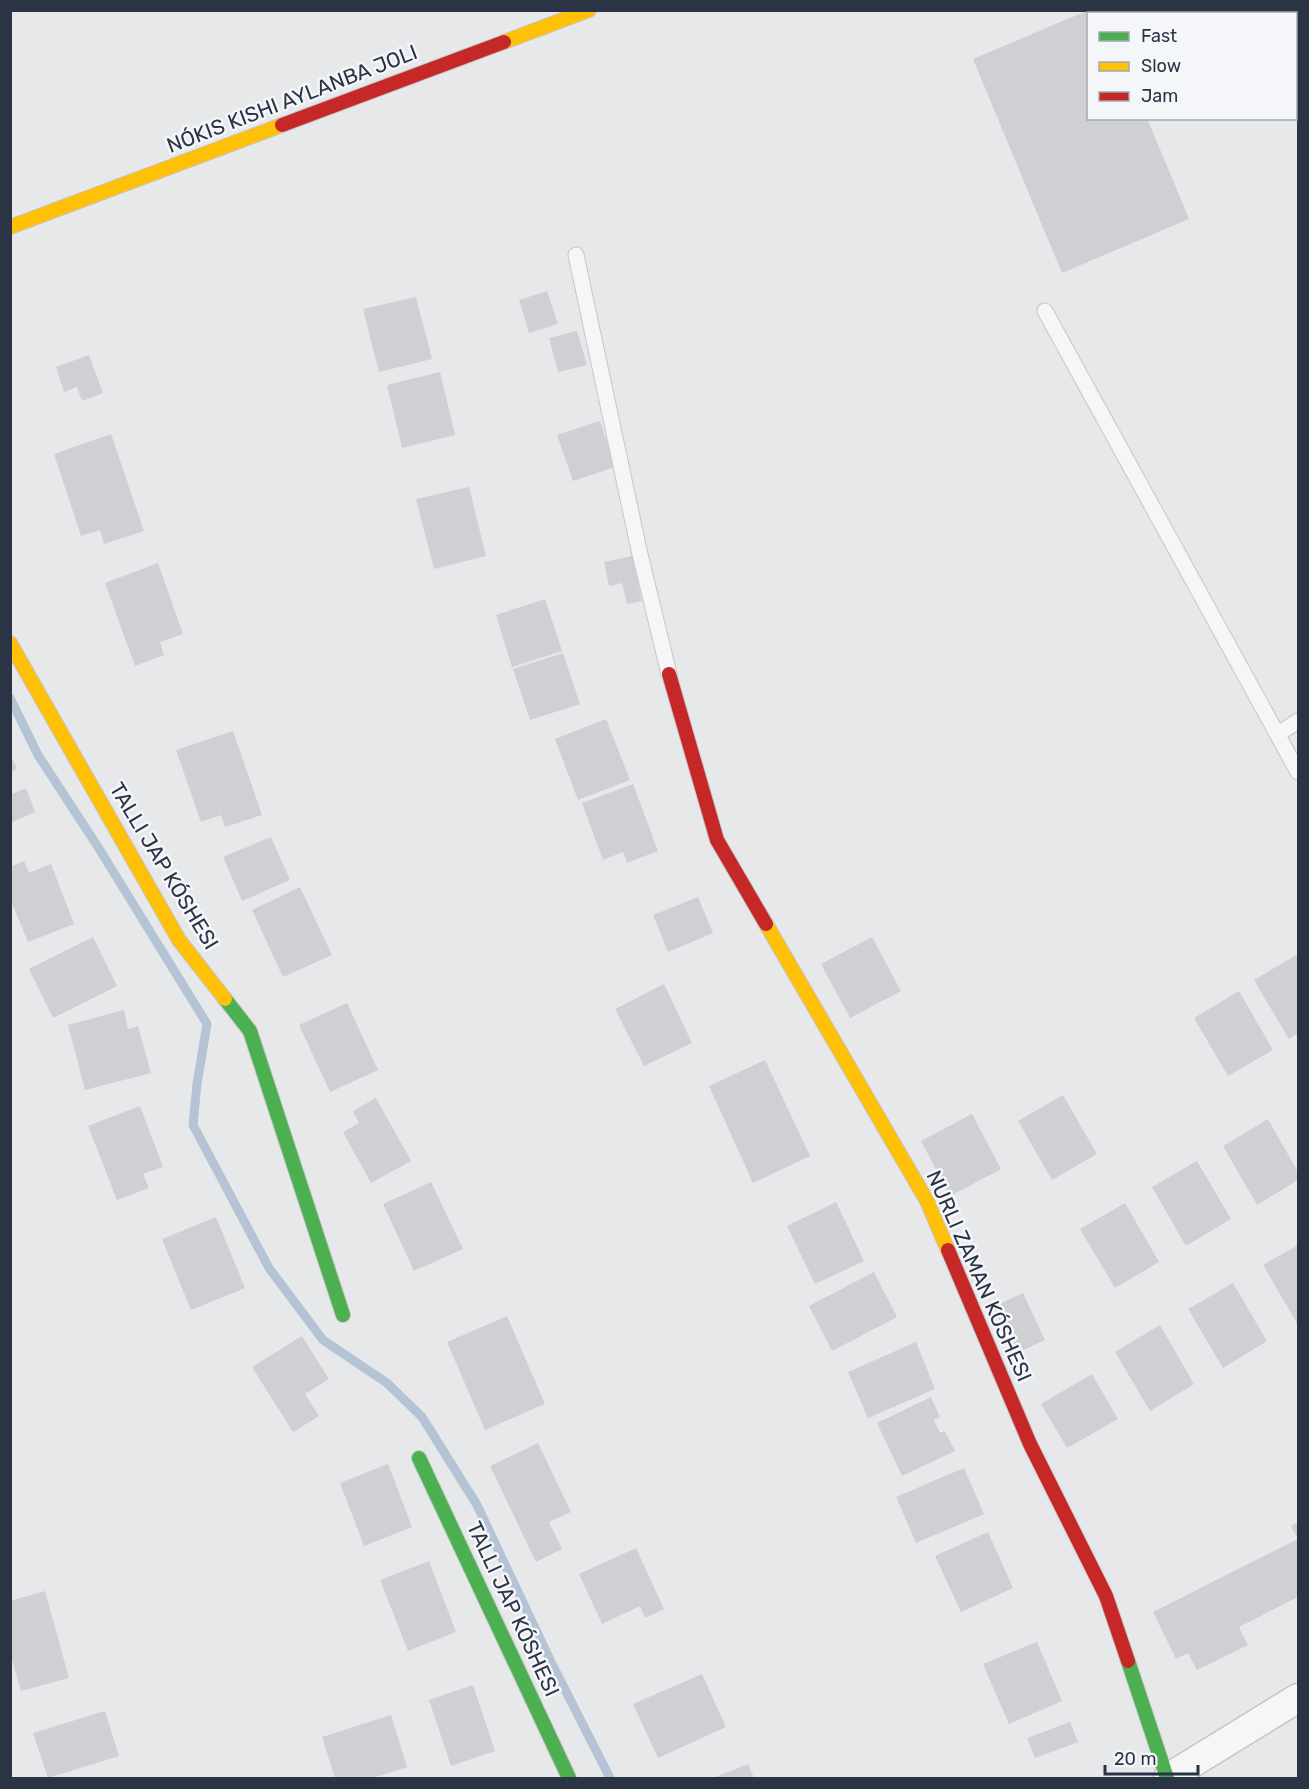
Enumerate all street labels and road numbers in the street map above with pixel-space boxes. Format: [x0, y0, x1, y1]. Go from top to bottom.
street label: NÓKIS KISHI AYLANBA JOLI [163, 39, 421, 158]
street label: TALLI JAP KÓSHESI [105, 778, 224, 954]
street label: NURLI ZAMAN KÓSHESI [922, 1166, 1037, 1385]
street label: TALLI JAP KÓSHESI [462, 1517, 565, 1700]

